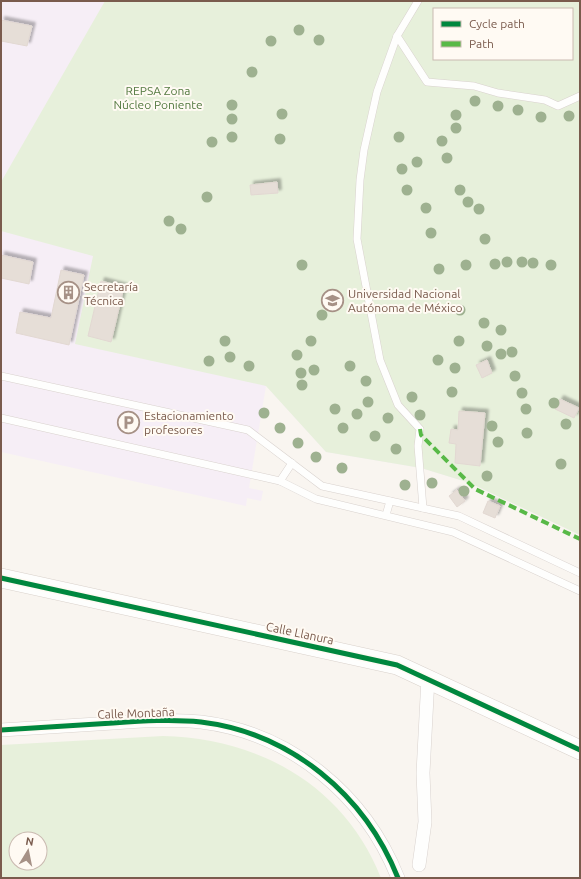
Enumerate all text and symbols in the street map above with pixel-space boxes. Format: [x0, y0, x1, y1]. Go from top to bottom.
legend [433, 8, 573, 60]
text: Cycle path [469, 17, 525, 30]
text: Path [469, 37, 494, 50]
park label: REPSA Zona Núcleo Poniente [113, 84, 203, 111]
building icon: Secretaría Técnica [55, 280, 81, 306]
place label: Secretaría Técnica [84, 280, 138, 307]
school or university icon: Universidad Nacional Autónoma de México [319, 287, 345, 313]
place label: Universidad Nacional Autónoma de México [348, 287, 463, 314]
parking icon: Estacionamiento profesores [116, 409, 142, 435]
place label: Estacionamiento profesores [144, 409, 234, 436]
street label: Calle Llanura [265, 619, 335, 647]
street label: Calle Montaña [97, 705, 175, 721]
north arrow [8, 831, 48, 871]
text: N [25, 835, 35, 848]

